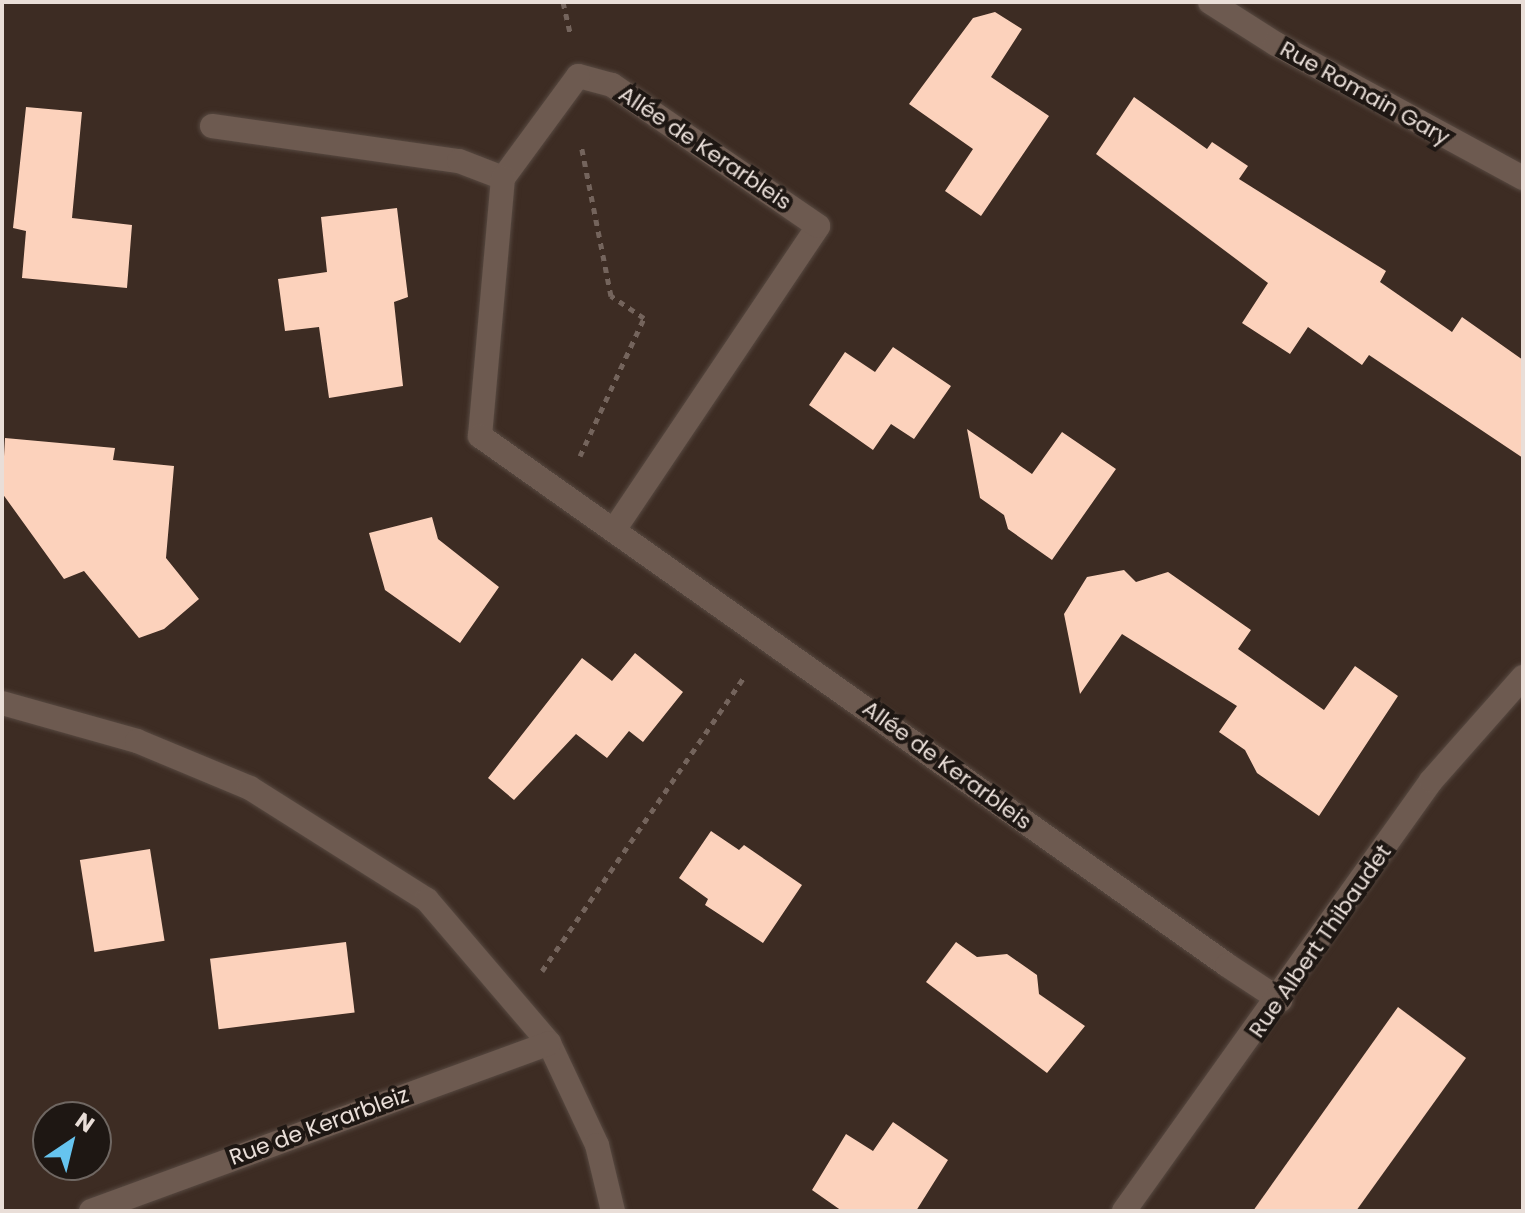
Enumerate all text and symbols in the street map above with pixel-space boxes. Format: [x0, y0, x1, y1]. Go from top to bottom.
street label: Rue Romain Gary [1276, 35, 1454, 151]
street label: Allée de Kerarbleis [614, 81, 796, 215]
street label: Allée de Kerarbleis [857, 695, 1037, 835]
street label: Rue Albert Thibaudet [1243, 839, 1397, 1043]
street label: Rue de Kerarbleiz [226, 1081, 412, 1171]
north arrow [32, 1101, 112, 1181]
text: N [69, 1105, 101, 1140]

